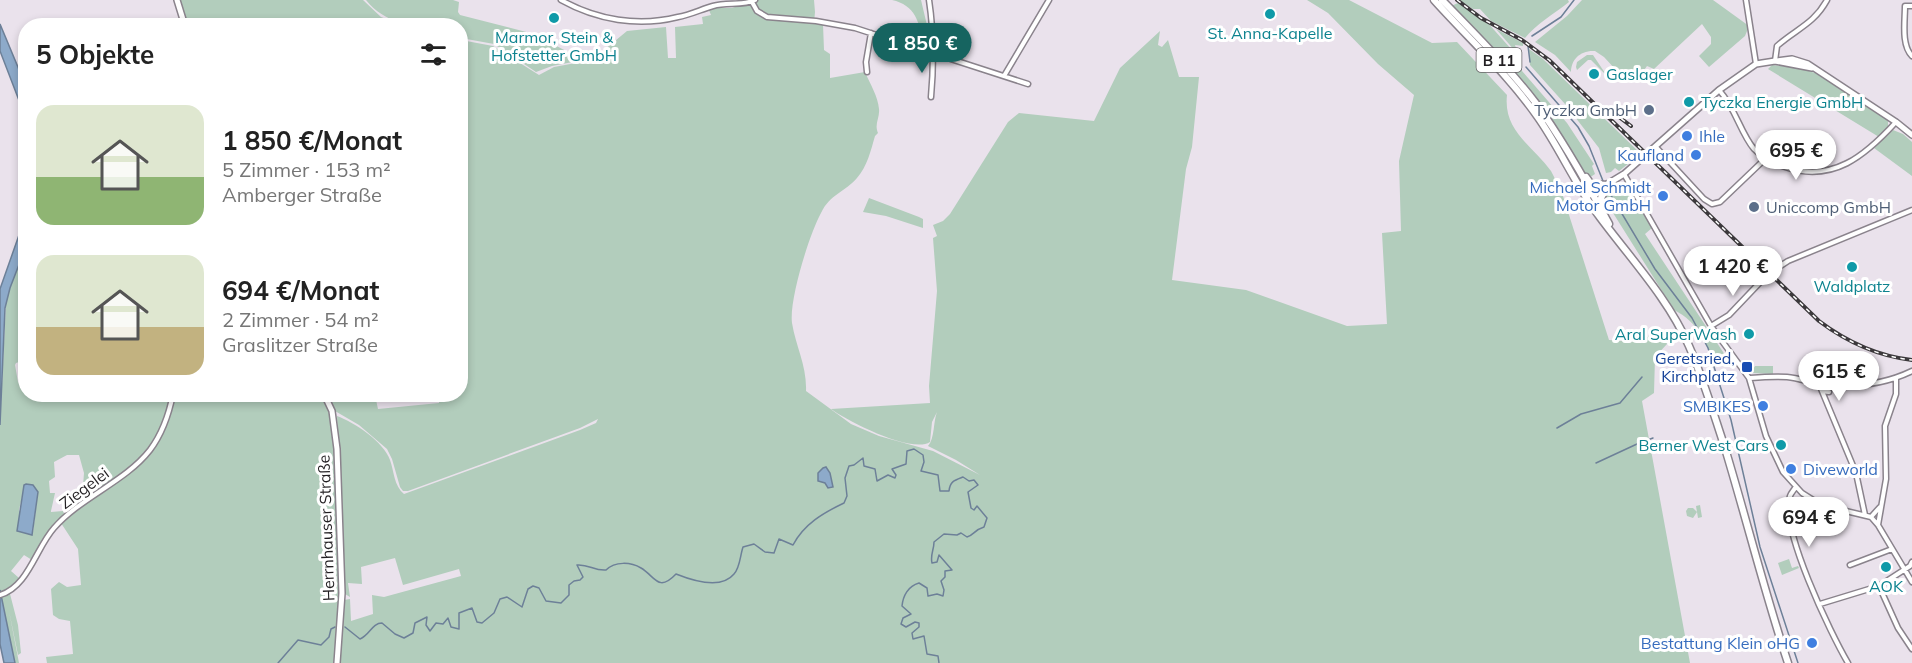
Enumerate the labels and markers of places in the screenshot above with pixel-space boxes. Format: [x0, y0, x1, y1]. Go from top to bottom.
marker: St. Anna-Kapelle [1263, 7, 1277, 21]
marker: Marmor, Stein & Hofstetter GmbH [547, 11, 561, 25]
pin: 1 850 € [867, 23, 977, 74]
place label: St. Anna-Kapelle [1208, 23, 1332, 43]
place label: Marmor, Stein & Hofstetter GmbH [491, 27, 617, 65]
place label: Gaslager [1606, 64, 1673, 84]
marker: Gaslager [1587, 67, 1601, 81]
place label: Tyczka Energie GmbH [1701, 92, 1863, 112]
marker: Tyczka Energie GmbH [1682, 95, 1696, 109]
place label: Tyczka GmbH [1534, 100, 1637, 120]
marker: Tyczka GmbH [1642, 103, 1656, 117]
place label: Ihle [1699, 126, 1725, 146]
marker: Ihle [1680, 129, 1694, 143]
pin: 695 € [1754, 130, 1838, 181]
place label: Kaufland [1617, 145, 1684, 165]
marker: Kaufland [1689, 148, 1703, 162]
place label: Michael Schmidt Motor GmbH [1530, 177, 1651, 215]
marker: Michael Schmidt Motor GmbH [1656, 189, 1670, 203]
place label: Uniccomp GmbH [1766, 197, 1891, 217]
marker: Uniccomp GmbH [1747, 200, 1761, 214]
pin: 1 420 € [1678, 246, 1788, 297]
marker: Waldplatz [1845, 260, 1859, 274]
place label: Waldplatz [1814, 276, 1890, 296]
place label: Aral SuperWash [1615, 324, 1737, 344]
marker: Aral SuperWash [1742, 327, 1756, 341]
place label: Geretsried, Kirchplatz [1655, 348, 1735, 386]
pin: 615 € [1797, 351, 1881, 402]
marker: Geretsried, Kirchplatz [1740, 360, 1754, 374]
place label: SMBIKES [1683, 396, 1751, 416]
marker: SMBIKES [1756, 399, 1770, 413]
place label: Berner West Cars [1638, 435, 1769, 455]
marker: Berner West Cars [1774, 438, 1788, 452]
place label: Diveworld [1803, 459, 1878, 479]
marker: Diveworld [1784, 462, 1798, 476]
pin: 694 € [1767, 497, 1851, 548]
marker: AOK [1879, 560, 1893, 574]
place label: AOK [1869, 576, 1904, 596]
place label: Bestattung Klein oHG [1641, 633, 1800, 653]
marker: Bestattung Klein oHG [1805, 636, 1819, 650]

